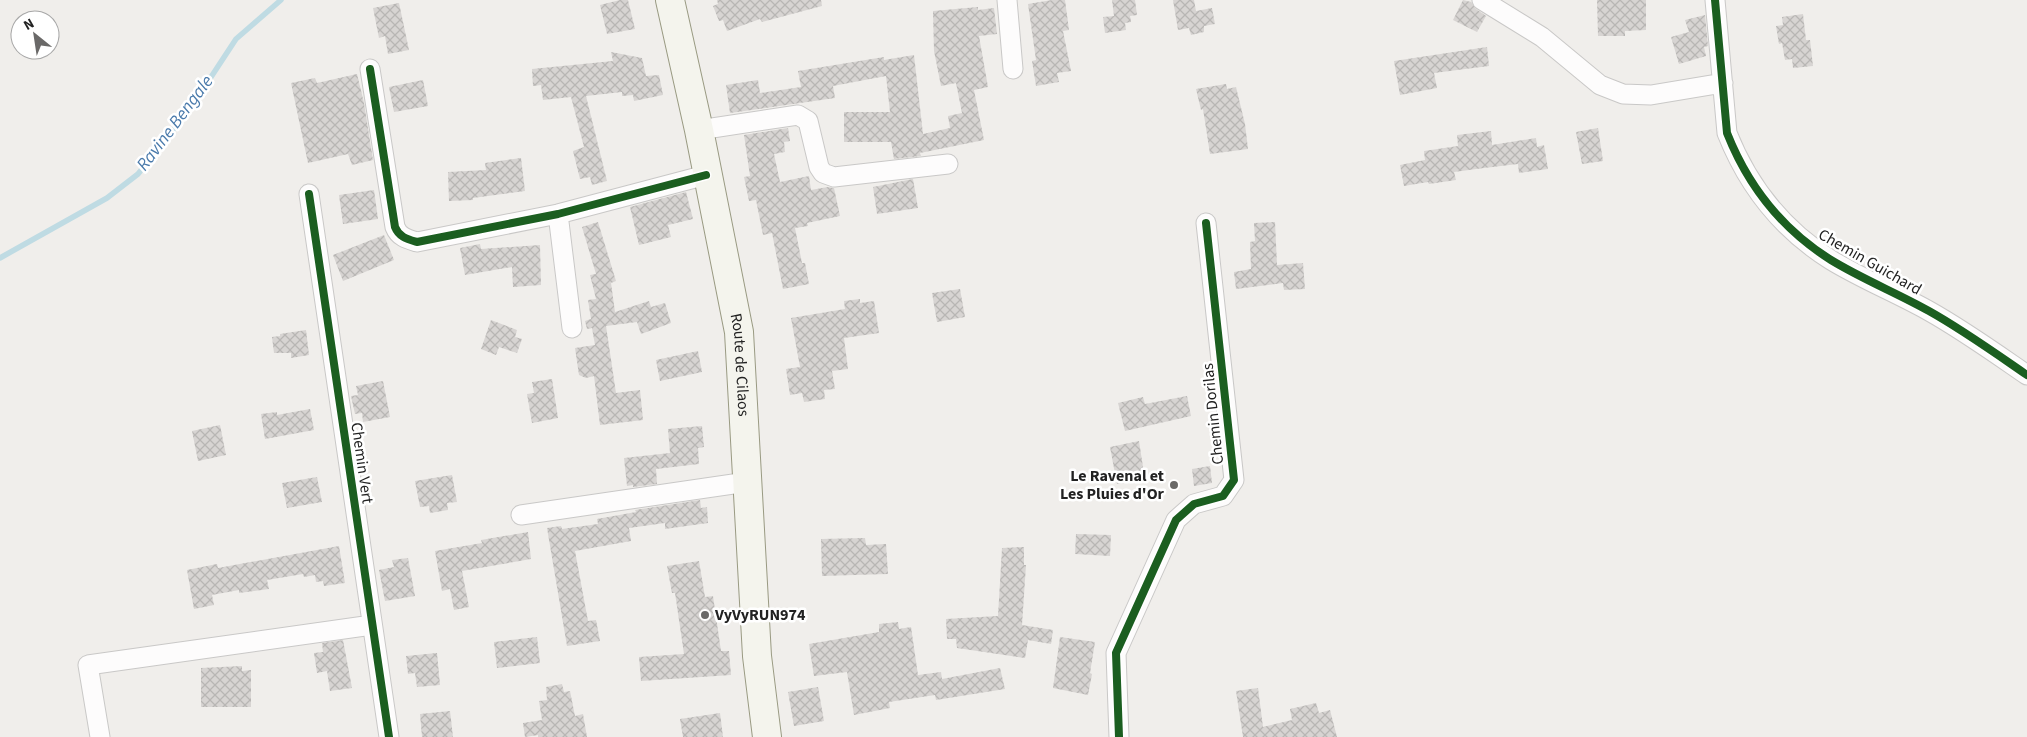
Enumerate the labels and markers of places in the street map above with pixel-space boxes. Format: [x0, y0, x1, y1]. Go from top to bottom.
place label: Le Ravenal et Les Pluies d'Or [1060, 465, 1165, 505]
marker: Le Ravenal et Les Pluies d'Or [1168, 479, 1180, 491]
place label: VyVyRUN974 [714, 604, 806, 626]
marker: VyVyRUN974 [699, 609, 711, 621]

